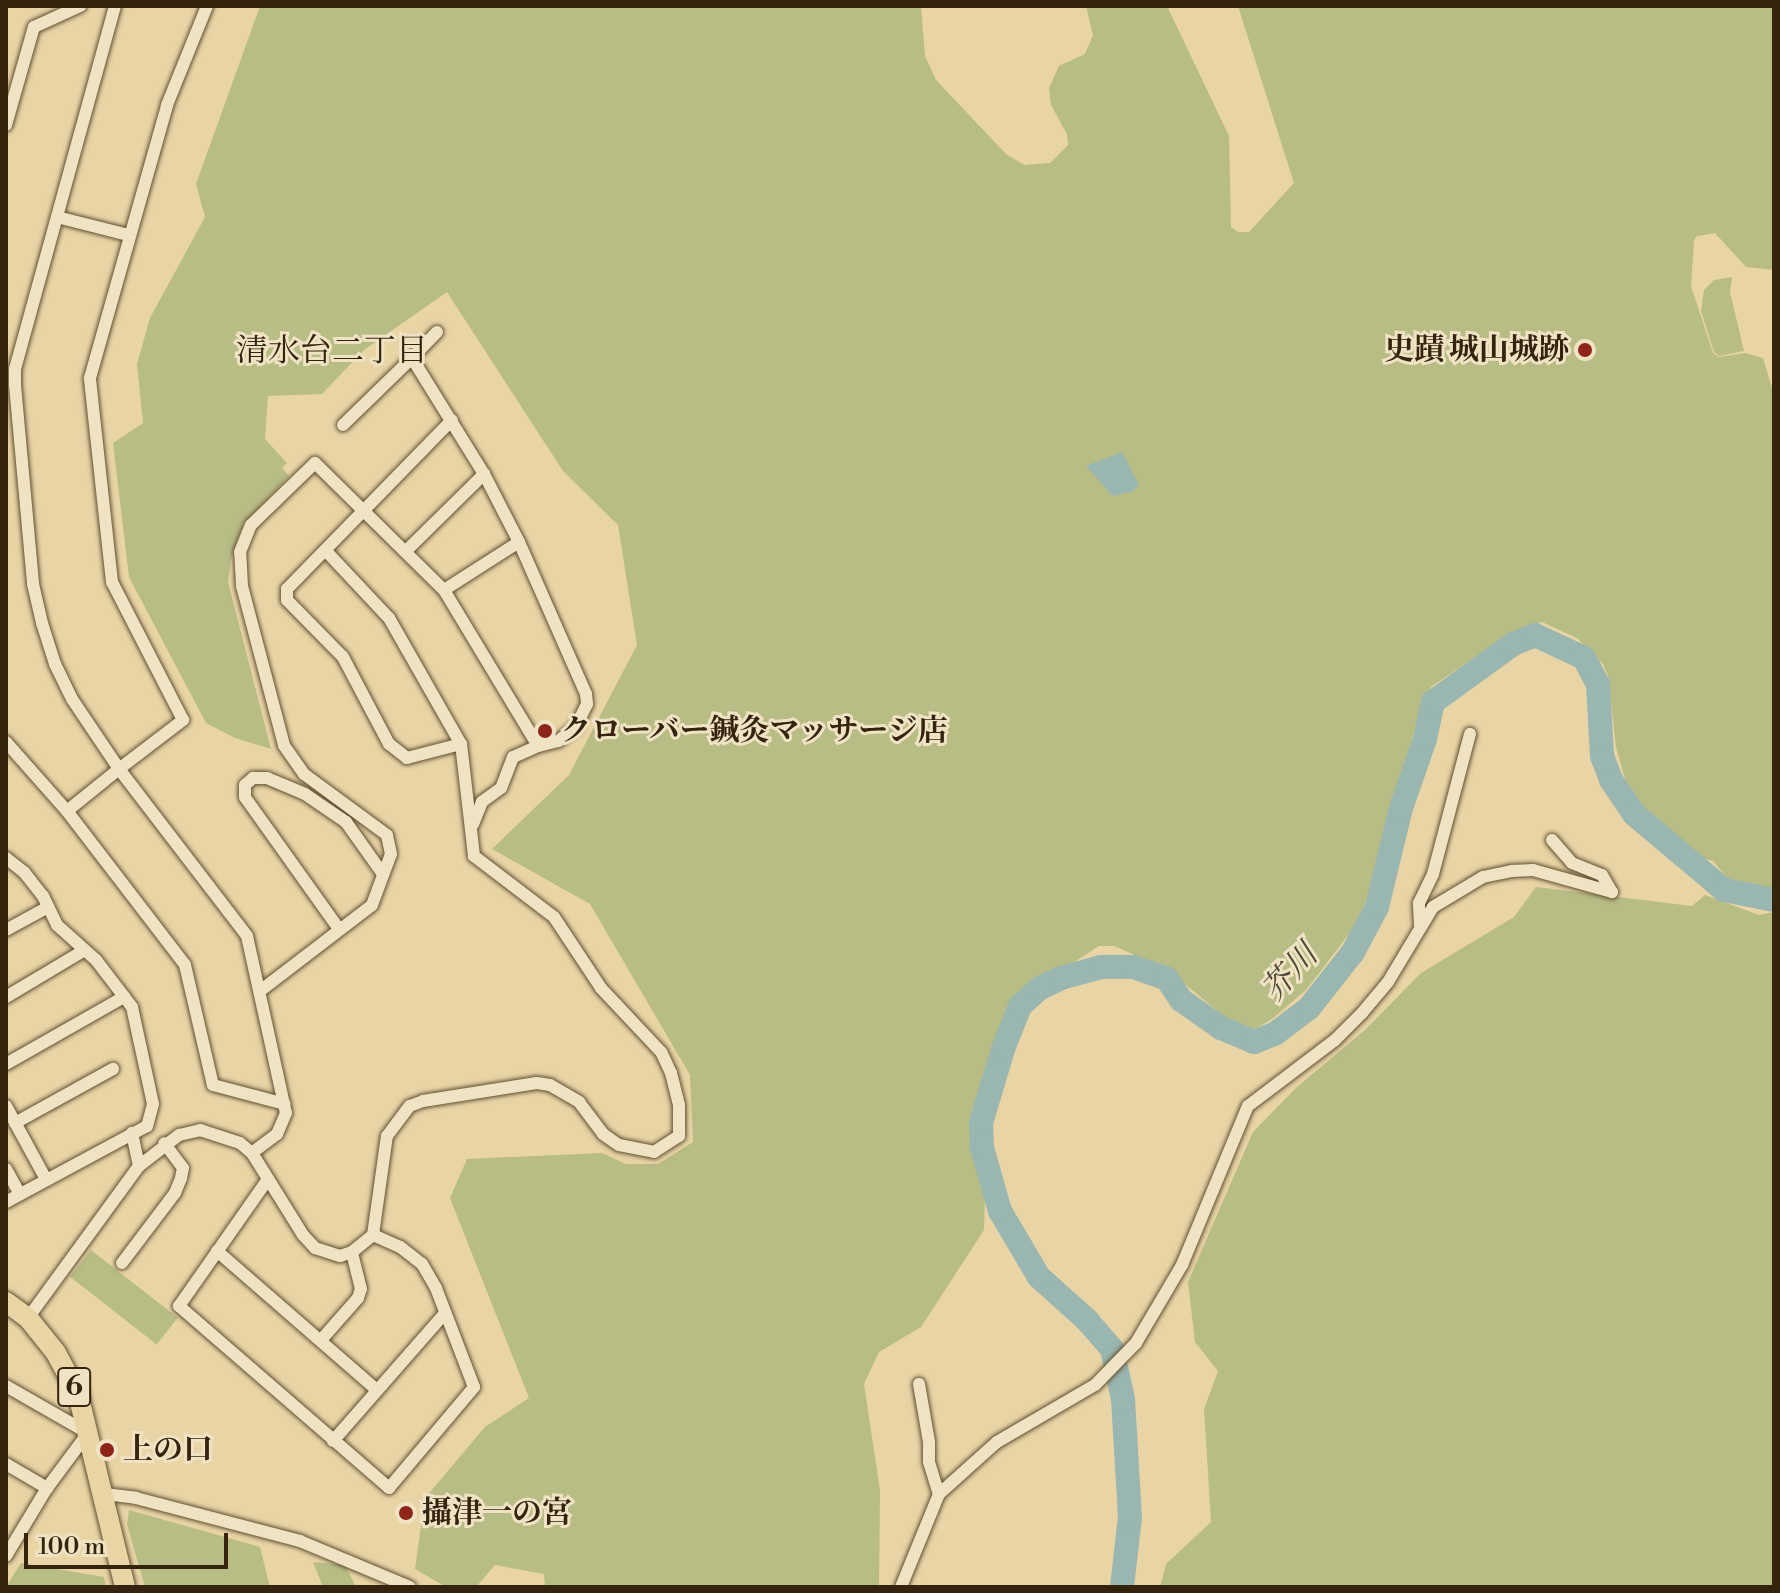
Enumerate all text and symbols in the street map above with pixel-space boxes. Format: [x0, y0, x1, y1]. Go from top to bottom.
district label: 清水台二丁目 [236, 332, 428, 370]
place label: 史蹟 城山城跡 [1384, 332, 1569, 368]
marker: 史蹟 城山城跡 [1576, 341, 1594, 359]
place label: クローバー鍼灸マッサージ店 [561, 713, 951, 749]
marker: クローバー鍼灸マッサージ店 [536, 722, 554, 740]
water label: 芥川 [1254, 937, 1326, 1009]
road number: 6 [56, 1363, 92, 1411]
place label: 上の口 [123, 1432, 213, 1468]
marker: 上の口 [98, 1441, 116, 1459]
place label: 攝津一の宮 [422, 1495, 572, 1531]
marker: 攝津一の宮 [397, 1504, 415, 1522]
scale bar [28, 1517, 232, 1567]
text: 100 m [38, 1532, 105, 1562]

